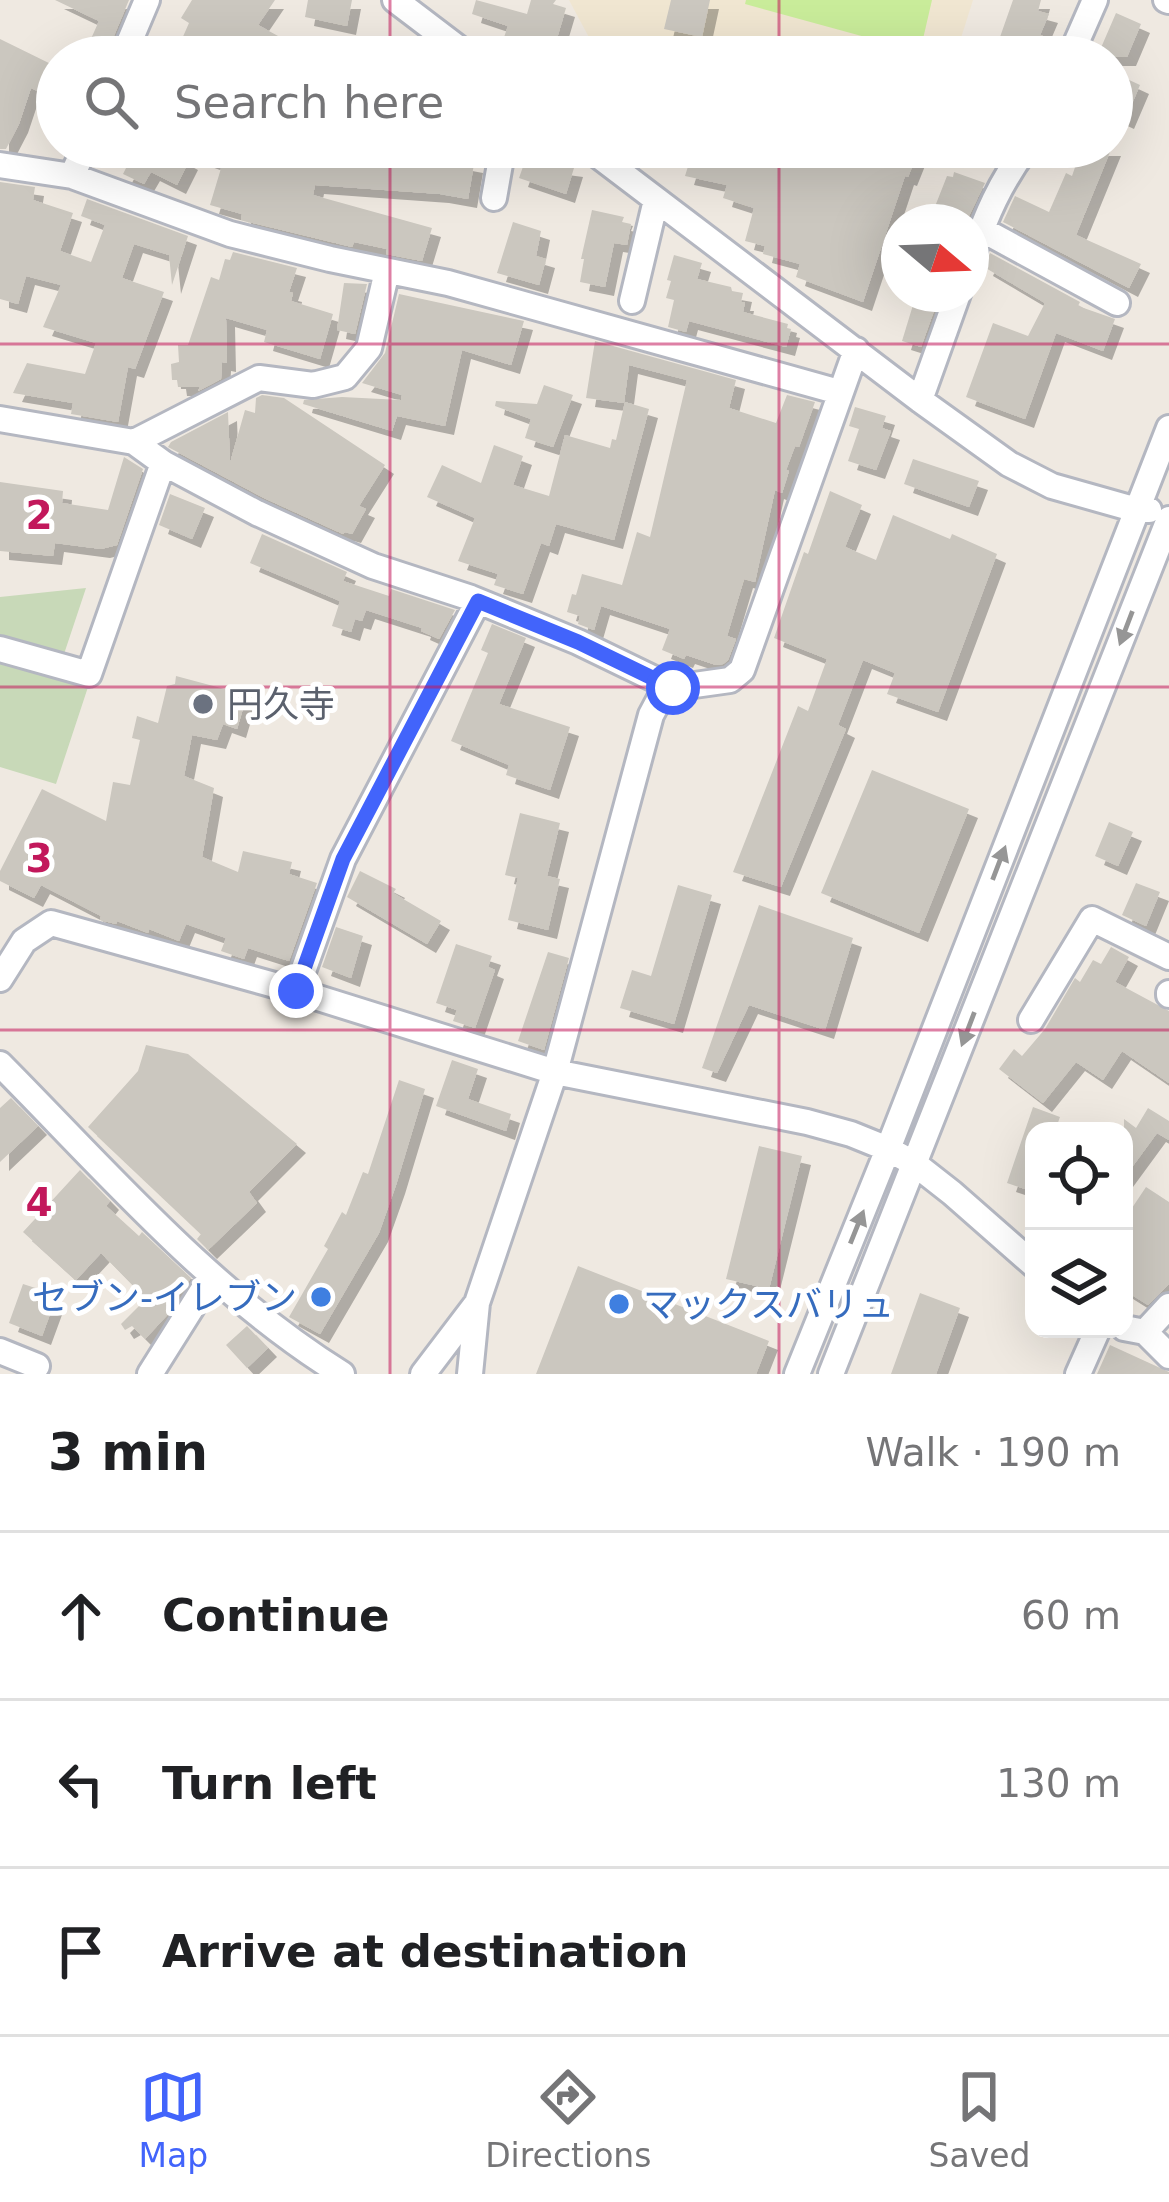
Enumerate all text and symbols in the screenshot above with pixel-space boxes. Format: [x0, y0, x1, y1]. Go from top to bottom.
search box [36, 36, 1133, 168]
icon: search [78, 69, 144, 135]
text: Search here [174, 76, 444, 129]
north arrow [881, 204, 989, 312]
text: 2 [25, 493, 53, 538]
one-way arrow [1116, 610, 1135, 646]
route start [646, 661, 700, 715]
place label: 円久寺 [227, 684, 335, 725]
marker: 円久寺 [190, 691, 216, 717]
text: 3 [25, 836, 53, 881]
one-way arrow [990, 845, 1009, 881]
route end [269, 964, 323, 1018]
one-way arrow [958, 1012, 977, 1048]
map controls [1025, 1122, 1133, 1338]
button: locate [1025, 1122, 1133, 1230]
text: 4 [25, 1180, 53, 1225]
one-way arrow [848, 1208, 867, 1244]
button: layers [1025, 1230, 1133, 1338]
place label: セブン-イレブン [32, 1277, 297, 1318]
marker: セブン-イレブン [308, 1284, 334, 1310]
place label: マックスバリュ [643, 1284, 894, 1325]
marker: マックスバリュ [606, 1291, 632, 1317]
text: 3 min [48, 1423, 208, 1482]
text: Walk · 190 m [866, 1430, 1121, 1475]
icon: ahead [48, 1583, 114, 1649]
text: Continue [162, 1589, 390, 1642]
text: 60 m [1021, 1593, 1121, 1638]
icon: left [48, 1751, 114, 1817]
text: Turn left [162, 1757, 377, 1810]
text: 130 m [996, 1761, 1121, 1806]
icon: arrive [48, 1919, 114, 1985]
text: Arrive at destination [162, 1925, 688, 1978]
tab: Map [139, 2064, 208, 2175]
tab: Directions [485, 2064, 651, 2175]
tab: Saved [929, 2064, 1030, 2175]

